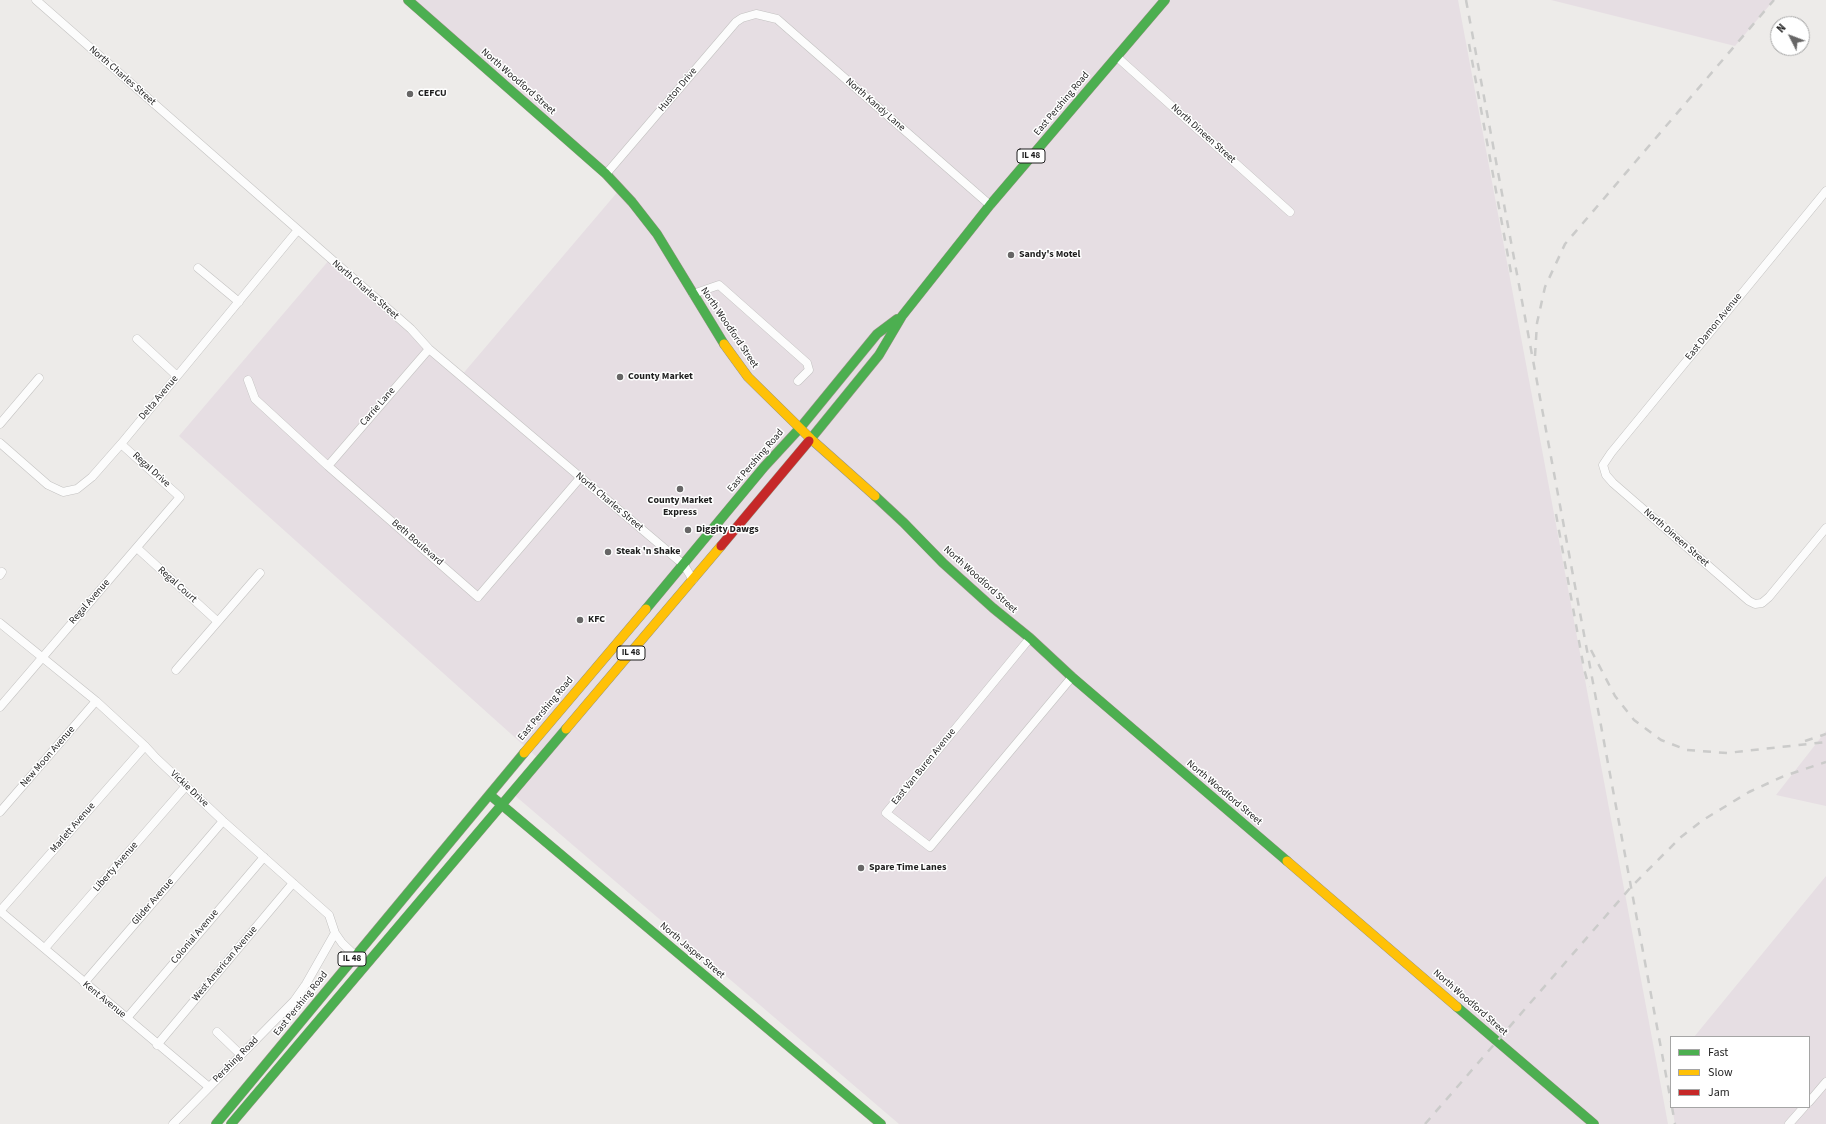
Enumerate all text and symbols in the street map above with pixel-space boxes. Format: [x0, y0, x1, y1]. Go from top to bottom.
north arrow [1770, 16, 1810, 56]
text: N [1773, 21, 1789, 36]
street label: North Charles Street [86, 44, 158, 108]
street label: North Woodford Street [478, 46, 558, 118]
street label: Huston Drive [656, 66, 700, 114]
street label: East Pershing Road [1032, 70, 1092, 138]
street label: North Kandy Lane [843, 76, 907, 134]
place label: CEFCU [418, 88, 447, 100]
marker: CEFCU [405, 89, 415, 99]
street label: North Dineen Street [1168, 102, 1238, 166]
road number: IL 48 [1017, 149, 1045, 163]
place label: Sandy's Motel [1019, 249, 1080, 261]
marker: Sandy's Motel [1006, 250, 1016, 260]
street label: North Charles Street [329, 258, 401, 322]
street label: North Woodford Street [698, 285, 760, 371]
street label: East Damon Avenue [1683, 291, 1745, 363]
place label: County Market [628, 371, 693, 383]
marker: County Market [615, 372, 625, 382]
street label: Delta Avenue [137, 373, 181, 423]
street label: Carrie Lane [358, 385, 398, 429]
street label: East Pershing Road [725, 427, 787, 495]
street label: Regal Drive [130, 450, 172, 490]
street label: North Charles Street [573, 470, 645, 534]
marker: County Market Express [675, 484, 685, 494]
place label: County Market Express [648, 495, 712, 518]
street label: North Dineen Street [1641, 506, 1711, 570]
street label: Beth Boulevard [389, 517, 445, 569]
place label: Diggity Dawgs [696, 524, 759, 536]
marker: Diggity Dawgs [683, 525, 693, 535]
street label: North Woodford Street [941, 544, 1019, 616]
place label: Steak 'n Shake [616, 546, 680, 558]
marker: Steak 'n Shake [603, 547, 613, 557]
street label: Regal Court [155, 564, 199, 606]
street label: Regal Avenue [67, 577, 113, 627]
place label: KFC [588, 614, 605, 626]
marker: KFC [575, 615, 585, 625]
road number: IL 48 [617, 646, 645, 660]
street label: East Pershing Road [516, 675, 576, 743]
street label: New Moon Avenue [18, 724, 78, 790]
street label: East Van Buren Avenue [889, 726, 959, 808]
street label: North Woodford Street [1184, 758, 1264, 828]
street label: Vickie Drive [167, 768, 211, 810]
street label: Marlett Avenue [48, 800, 98, 856]
street label: Liberty Avenue [91, 840, 141, 894]
place label: Spare Time Lanes [869, 862, 946, 874]
marker: Spare Time Lanes [856, 863, 866, 873]
street label: Glider Avenue [129, 876, 177, 928]
street label: Colonial Avenue [169, 907, 221, 967]
street label: North Jasper Street [657, 920, 727, 982]
street label: West American Avenue [190, 924, 260, 1004]
road number: IL 48 [338, 952, 366, 966]
street label: North Woodford Street [1430, 967, 1510, 1039]
street label: East Pershing Road [271, 969, 331, 1039]
street label: Kent Avenue [80, 979, 128, 1021]
street label: Pershing Road [211, 1035, 261, 1085]
legend [1670, 1036, 1810, 1108]
text: Fast [1708, 1044, 1728, 1061]
text: Slow [1708, 1064, 1733, 1081]
text: Jam [1708, 1084, 1730, 1101]

